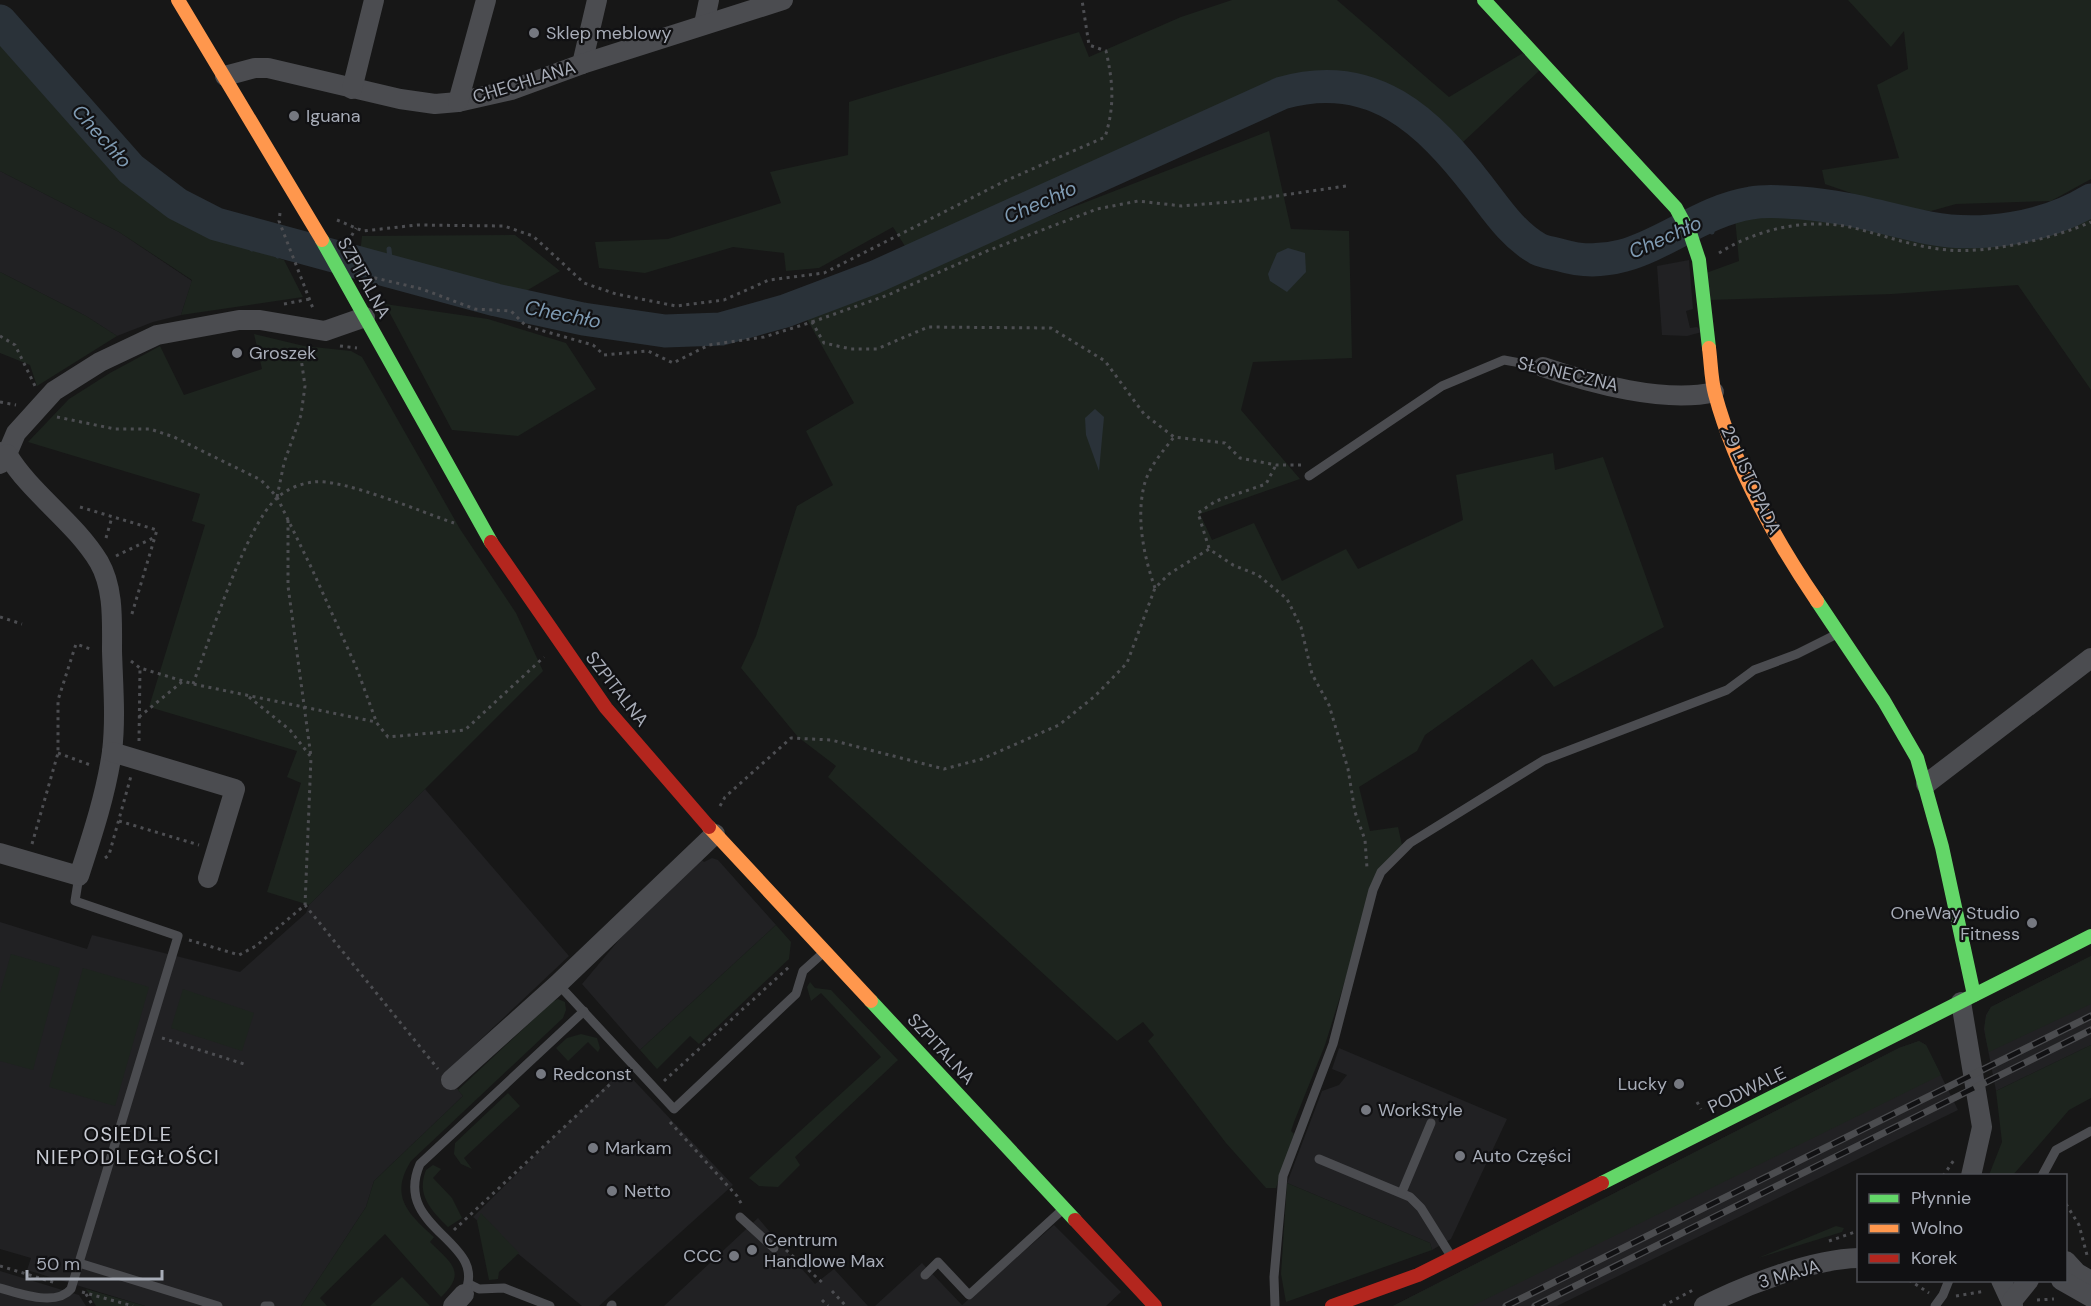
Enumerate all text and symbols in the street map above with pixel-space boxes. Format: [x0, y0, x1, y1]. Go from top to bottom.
place label: Sklep meblowy [546, 21, 671, 45]
marker: Sklep meblowy [527, 26, 541, 40]
street label: CHECHLANA [470, 55, 578, 109]
water label: Chechło [67, 99, 138, 173]
place label: Iguana [306, 104, 361, 128]
marker: Iguana [287, 109, 301, 123]
water label: Chechło [999, 174, 1081, 230]
water label: Chechło [1624, 209, 1706, 265]
street label: SZPITALNA [332, 233, 396, 323]
water label: Chechło [523, 294, 603, 334]
place label: Groszek [249, 341, 316, 365]
marker: Groszek [230, 346, 244, 360]
street label: SŁONECZNA [1515, 351, 1621, 397]
street label: 29 LISTOPADA [1715, 422, 1787, 538]
street label: SZPITALNA [580, 646, 654, 732]
place label: OneWay Studio Fitness [1891, 901, 2020, 946]
marker: OneWay Studio Fitness [2025, 916, 2039, 930]
street label: SZPITALNA [902, 1008, 980, 1090]
street label: PODWALE [1704, 1061, 1790, 1119]
place label: Redconst [553, 1062, 632, 1086]
marker: Redconst [534, 1067, 548, 1081]
place label: Lucky [1618, 1072, 1667, 1096]
marker: Lucky [1672, 1077, 1686, 1091]
place label: WorkStyle [1378, 1098, 1463, 1122]
marker: WorkStyle [1359, 1103, 1373, 1117]
district label: OSIEDLE NIEPODLEGŁOŚCI [36, 1121, 220, 1170]
place label: Markam [605, 1136, 671, 1160]
marker: Markam [586, 1141, 600, 1155]
place label: Auto Części [1472, 1144, 1571, 1168]
marker: Auto Części [1453, 1149, 1467, 1163]
legend [1857, 1174, 2067, 1282]
place label: Netto [624, 1179, 671, 1203]
marker: Netto [605, 1184, 619, 1198]
text: Płynnie [1911, 1186, 1971, 1210]
text: Wolno [1911, 1216, 1963, 1240]
place label: Centrum Handlowe Max [764, 1228, 884, 1273]
scale bar [27, 1243, 162, 1281]
marker: Centrum Handlowe Max [745, 1243, 759, 1257]
place label: CCC [683, 1244, 722, 1268]
text: Korek [1911, 1246, 1957, 1270]
marker: CCC [727, 1249, 741, 1263]
text: 50 m [36, 1252, 80, 1276]
street label: 3 MAJA [1755, 1254, 1823, 1294]

